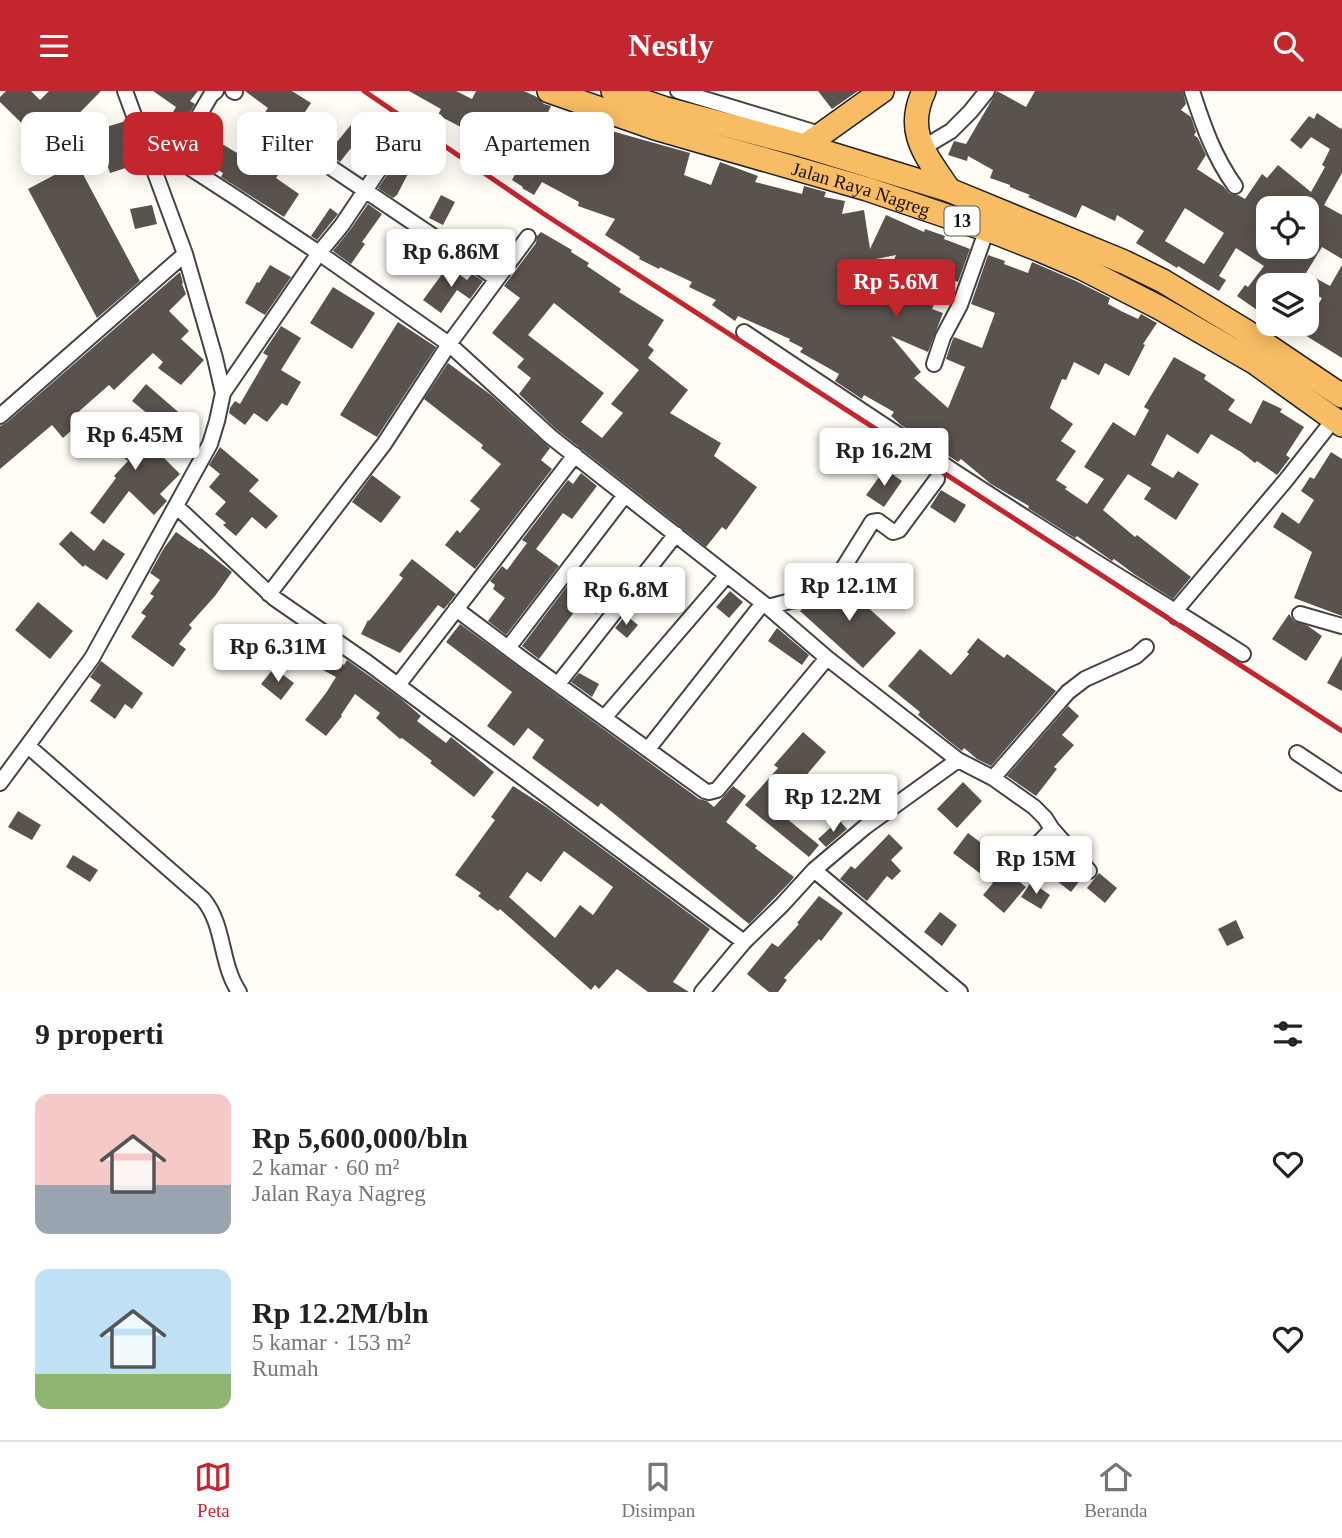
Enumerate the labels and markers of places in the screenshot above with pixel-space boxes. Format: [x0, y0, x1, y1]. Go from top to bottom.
pin: Rp 6.86M [379, 229, 523, 289]
pin: Rp 5.6M [831, 259, 961, 319]
pin: Rp 6.45M [63, 413, 207, 472]
pin: Rp 16.2M [812, 429, 956, 488]
pin: Rp 12.1M [777, 563, 921, 623]
pin: Rp 6.8M [561, 567, 691, 627]
pin: Rp 6.31M [206, 625, 350, 684]
pin: Rp 12.2M [761, 775, 905, 834]
pin: Rp 15M [979, 837, 1093, 896]

